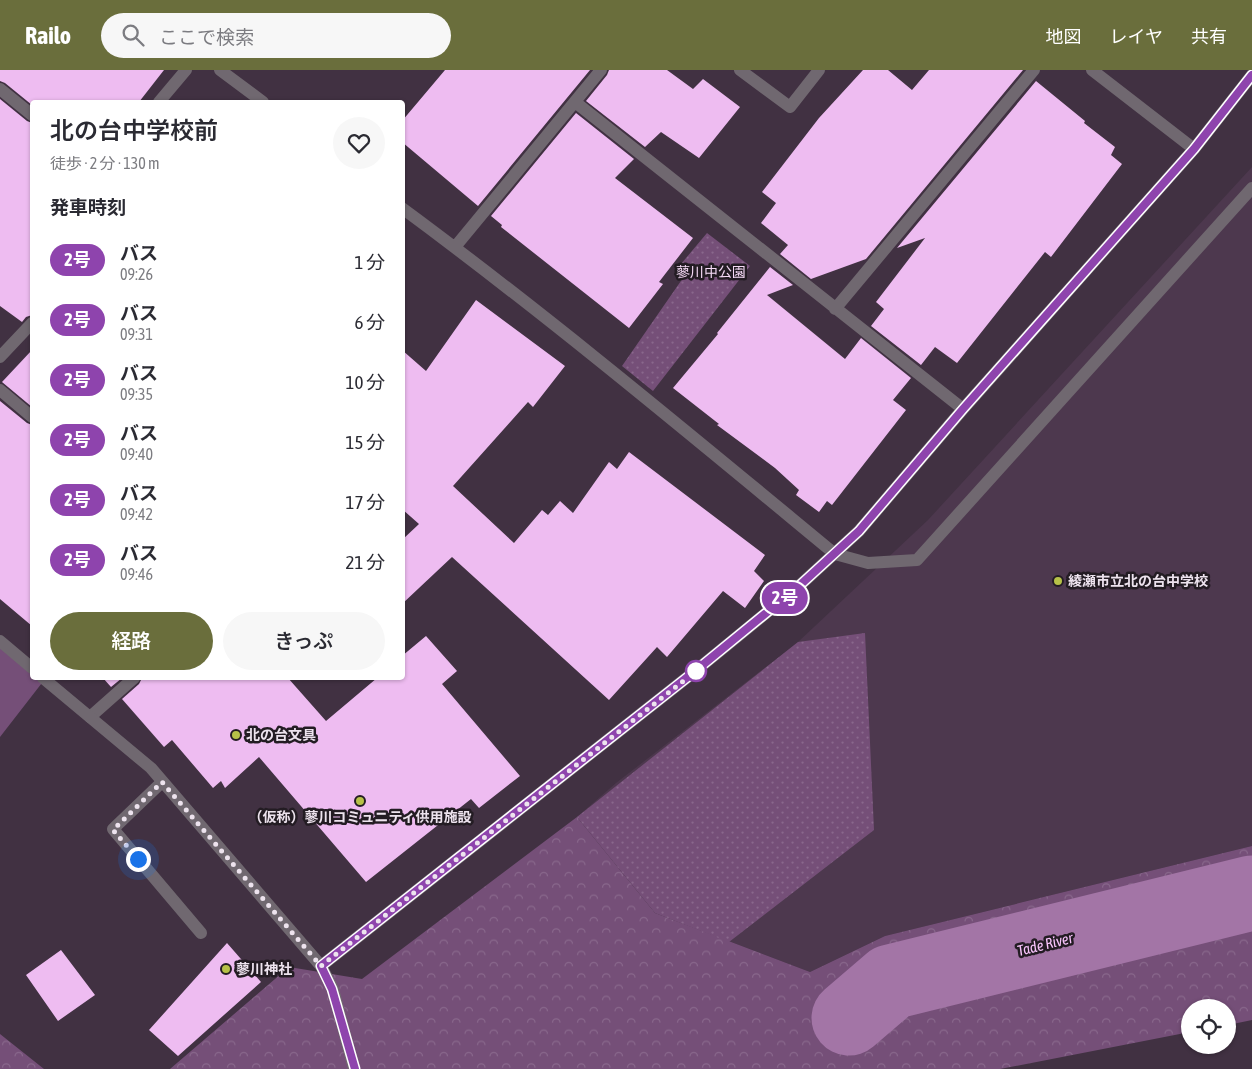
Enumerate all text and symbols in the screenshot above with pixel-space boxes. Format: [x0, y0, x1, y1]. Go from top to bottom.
search box [101, 13, 451, 58]
icon: search [119, 21, 147, 49]
text: Railo [25, 22, 71, 49]
text: ここで検索 [159, 26, 254, 48]
text: 地図 [1046, 26, 1082, 47]
text: レイヤ [1110, 26, 1163, 47]
text: 共有 [1191, 26, 1227, 47]
text: 北の台中学校前 [50, 117, 218, 144]
button: heart [333, 117, 385, 169]
text: 徒歩 · 2 分 · 130 m [50, 154, 160, 172]
text: 発車時刻 [50, 196, 126, 218]
text: バス [120, 242, 158, 264]
text: 2号 [64, 249, 91, 270]
text: 1 分 [354, 251, 385, 273]
park label: 蓼川中公園 [676, 264, 746, 280]
text: 09:26 [120, 265, 153, 283]
text: バス [120, 302, 158, 324]
text: 2号 [64, 309, 91, 330]
text: 6 分 [354, 311, 385, 333]
text: 09:31 [120, 325, 153, 343]
text: バス [120, 362, 158, 384]
text: 2号 [64, 369, 91, 390]
text: 10 分 [346, 371, 385, 393]
text: 09:35 [120, 385, 153, 403]
text: バス [120, 422, 158, 444]
text: 2号 [64, 429, 91, 450]
text: 15 分 [346, 431, 385, 453]
text: 09:40 [120, 445, 153, 463]
text: バス [120, 482, 158, 504]
text: 2号 [64, 489, 91, 510]
text: 17 分 [346, 491, 385, 513]
text: 09:42 [120, 505, 153, 523]
text: バス [120, 542, 158, 564]
text: 2号 [64, 549, 91, 570]
text: 21 分 [346, 551, 385, 573]
text: 09:46 [120, 565, 153, 583]
place label: 綾瀬市立北の台中学校 [1068, 573, 1208, 589]
marker: 綾瀬市立北の台中学校 [1052, 575, 1064, 587]
line badge: 2号 [762, 582, 808, 614]
text: 2号 [772, 587, 798, 608]
button: 経路 [50, 612, 213, 670]
button: きっぷ [223, 612, 385, 670]
unlabelled marker [685, 660, 707, 682]
place label: 北の台文具 [246, 727, 316, 743]
marker: 北の台文具 [230, 729, 242, 741]
marker: （仮称）蓼川コミュニティ供用施設 [354, 795, 366, 807]
place label: （仮称）蓼川コミュニティ供用施設 [248, 809, 472, 825]
your location [126, 847, 151, 872]
water label: Tade River [1015, 929, 1075, 959]
place label: 蓼川神社 [236, 961, 292, 977]
marker: 蓼川神社 [220, 963, 232, 975]
map controls [1181, 999, 1236, 1054]
button: locate [1181, 999, 1236, 1054]

